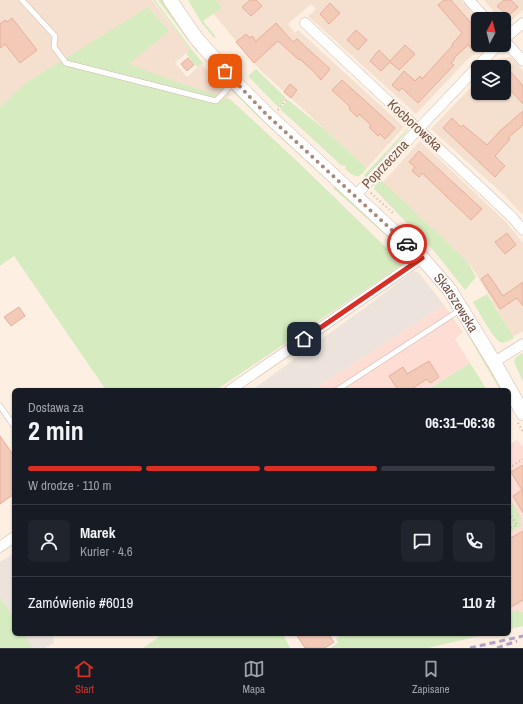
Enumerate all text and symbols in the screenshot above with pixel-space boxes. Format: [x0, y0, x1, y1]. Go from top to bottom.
north arrow [471, 12, 511, 52]
map controls [471, 12, 511, 100]
pin [208, 54, 242, 88]
icon: bag [214, 60, 236, 82]
button: layers [471, 60, 511, 100]
street label: Kocborowska [384, 95, 447, 155]
street label: Poprzeczna [358, 135, 413, 192]
courier [387, 224, 427, 264]
icon: car [396, 233, 418, 255]
street label: Skarszewska [430, 269, 483, 336]
pin [287, 322, 321, 356]
icon: home [293, 328, 315, 350]
text: Dostawa za [28, 399, 84, 416]
text: 06:31–06:36 [425, 412, 495, 433]
text: 2 min [28, 413, 84, 448]
text: W drodze · 110 m [28, 477, 111, 494]
button: person [28, 520, 70, 562]
button: chat [401, 520, 443, 562]
button: phone [453, 520, 495, 562]
text: Marek [80, 522, 116, 543]
text: Kurier · 4.6 [80, 543, 133, 560]
text: Zamówienie #6019 [28, 592, 133, 613]
text: 110 zł [462, 592, 495, 613]
tab: Start [73, 658, 95, 696]
tab: Mapa [242, 658, 265, 696]
tab: Zapisane [412, 658, 450, 696]

